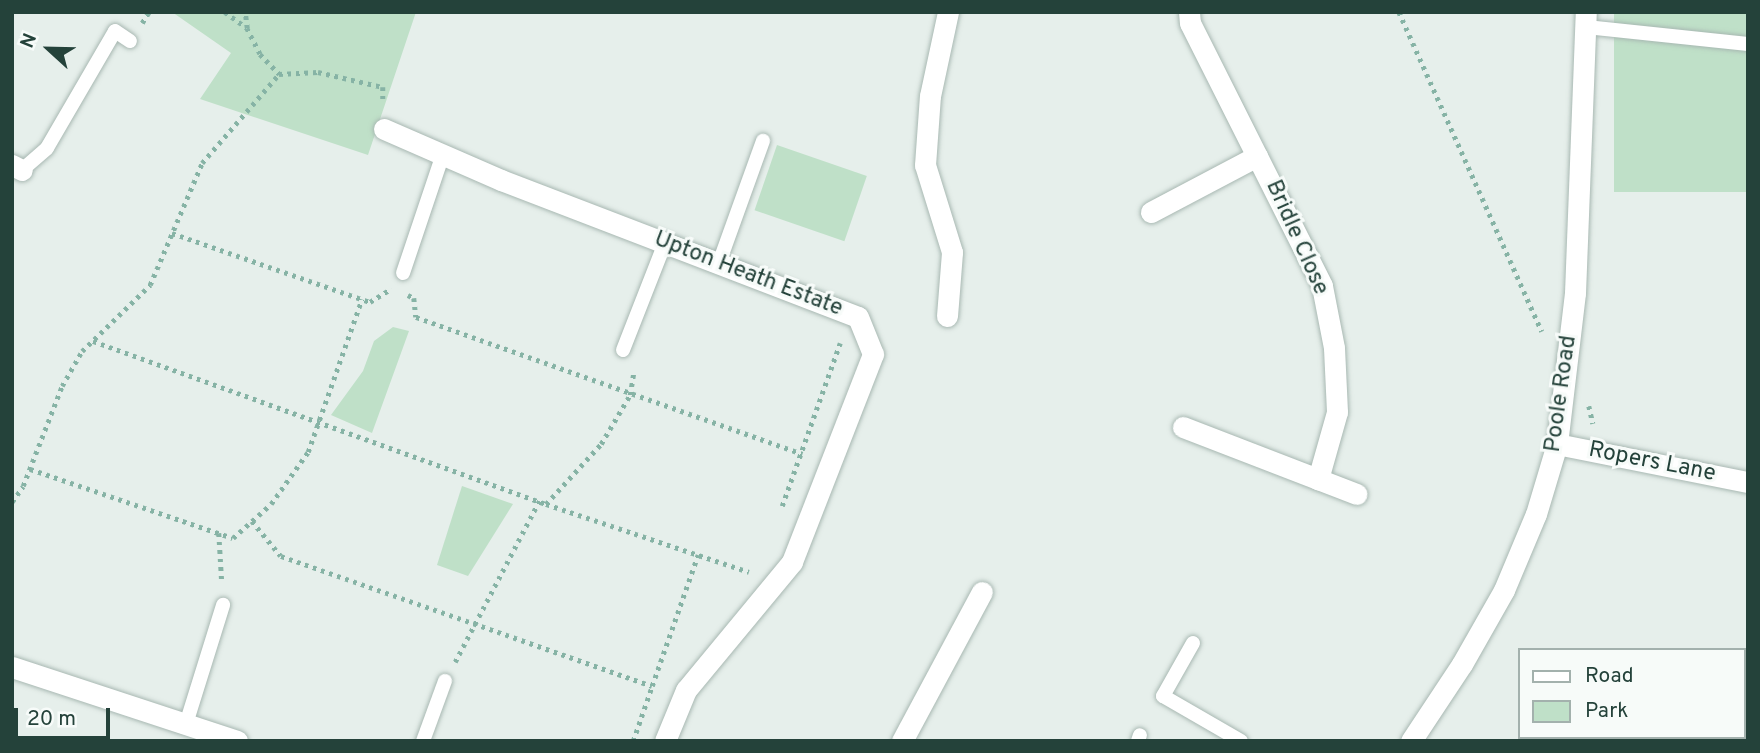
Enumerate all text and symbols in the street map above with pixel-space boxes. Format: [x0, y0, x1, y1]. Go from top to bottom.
north arrow [14, 14, 84, 84]
text: N [16, 30, 43, 52]
street label: Bridle Close [1258, 176, 1334, 300]
street label: Upton Heath Estate [650, 226, 846, 324]
street label: Poole Road [1540, 334, 1584, 454]
street label: Ropers Lane [1586, 437, 1718, 489]
legend [1518, 648, 1746, 739]
text: Road [1585, 663, 1634, 690]
scale bar [18, 694, 114, 738]
text: Park [1585, 698, 1628, 725]
text: 20 m [27, 706, 76, 733]

